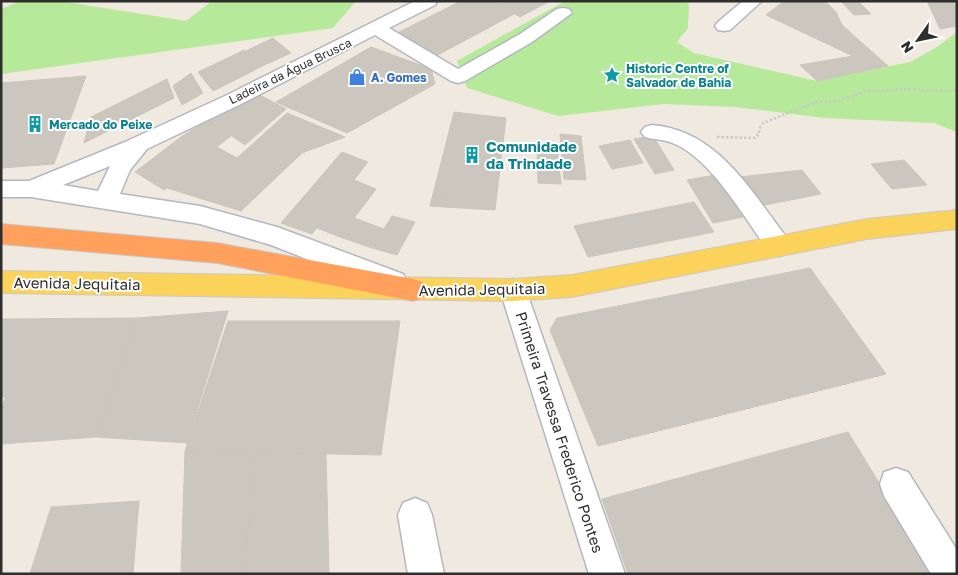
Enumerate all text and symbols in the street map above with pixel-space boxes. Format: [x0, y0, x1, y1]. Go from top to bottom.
north arrow [893, 15, 943, 65]
street label: Ladeira da Água Brusca [226, 35, 354, 107]
text: N [897, 38, 917, 56]
place label: Historic Centre of Salvador de Bahia [626, 61, 731, 90]
place icon: Historic Centre of Salvador de Bahia [602, 65, 622, 85]
shop icon: A. Gomes [347, 67, 367, 87]
place label: A. Gomes [371, 70, 427, 85]
building icon: Mercado do Peixe [25, 114, 45, 134]
place label: Mercado do Peixe [49, 117, 152, 132]
place label: Comunidade da Trindade [486, 137, 577, 172]
building icon: Comunidade da Trindade [462, 145, 482, 165]
street label: Avenida Jequitaia [13, 273, 141, 293]
street label: Avenida Jequitaia [418, 279, 546, 299]
street label: Primeira Travessa Frederico Pontes [512, 309, 608, 555]

